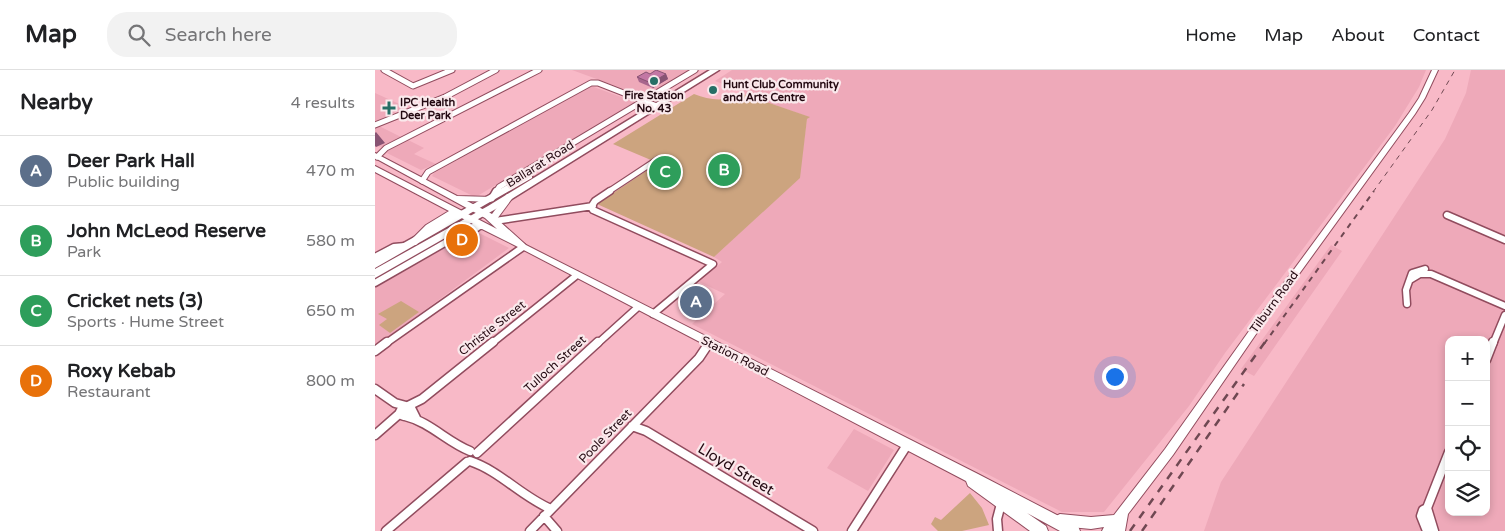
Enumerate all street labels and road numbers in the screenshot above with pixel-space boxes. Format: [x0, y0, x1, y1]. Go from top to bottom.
street label: Ballarat Road [504, 138, 576, 190]
street label: Tilburn Road [1247, 268, 1301, 336]
street label: Christie Street [456, 297, 528, 358]
street label: Tulloch Street [521, 332, 589, 395]
street label: Station Road [699, 333, 771, 379]
street label: Poole Street [576, 406, 635, 466]
street label: Lloyd Street [695, 439, 778, 499]

